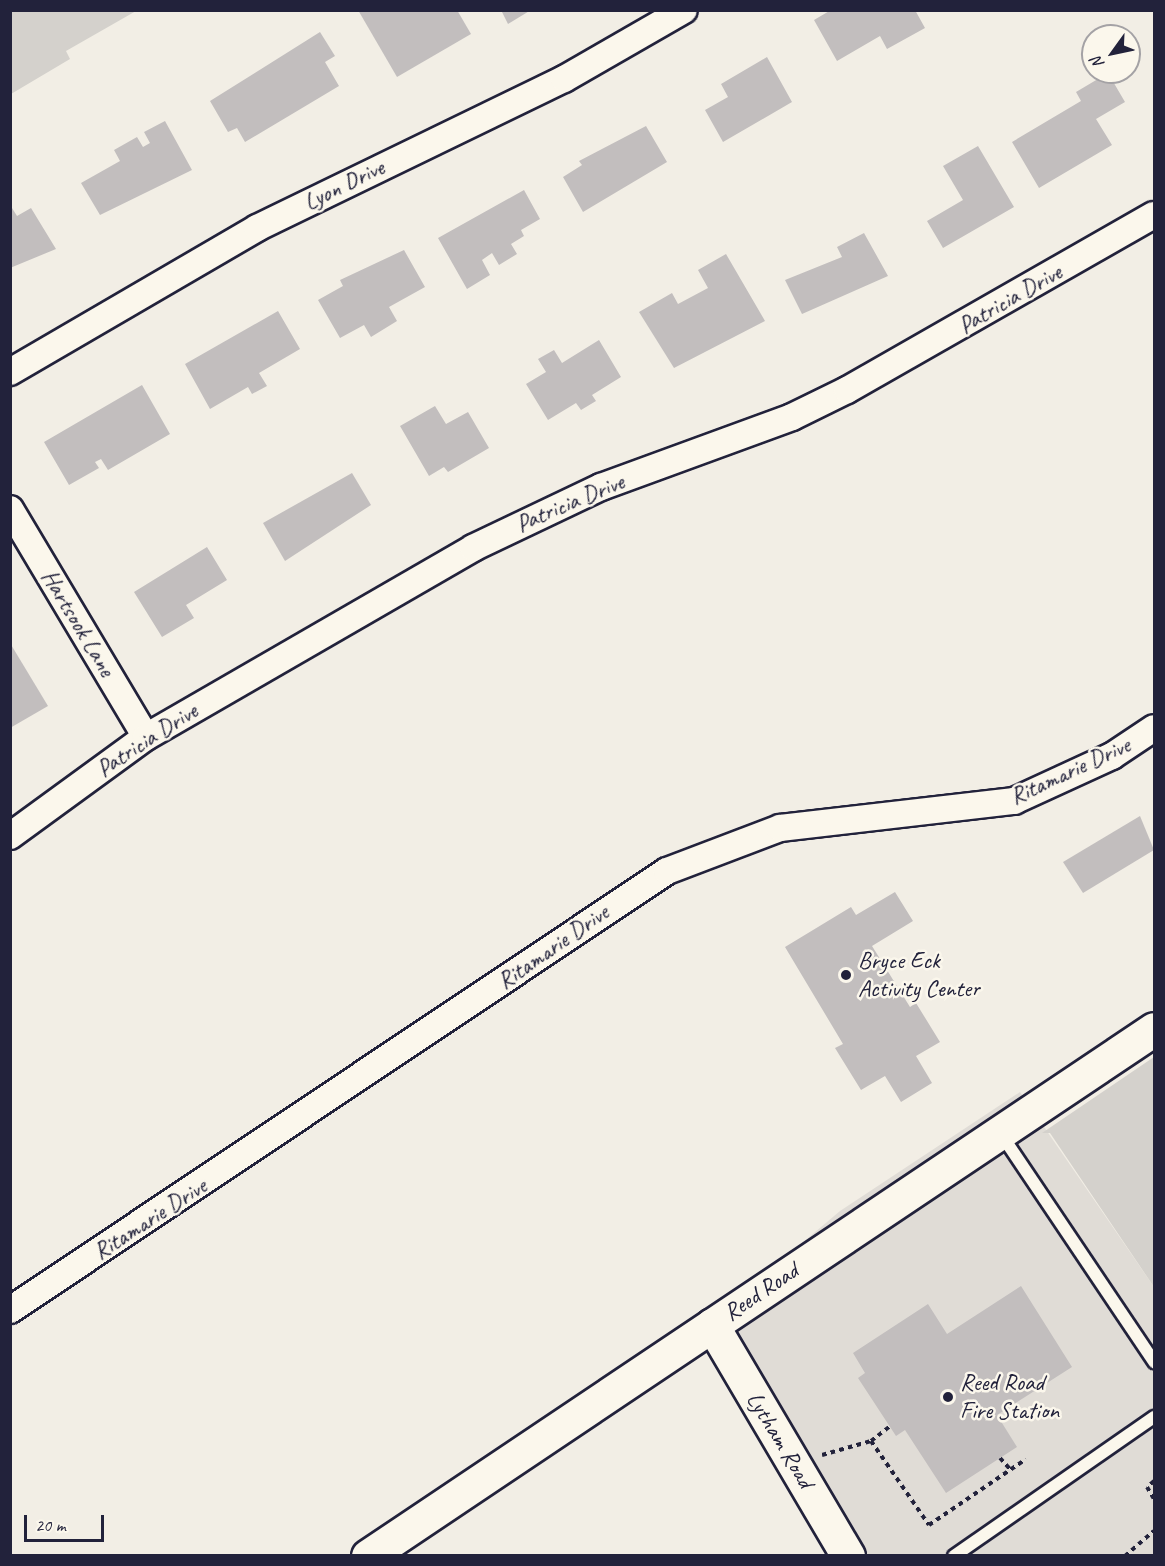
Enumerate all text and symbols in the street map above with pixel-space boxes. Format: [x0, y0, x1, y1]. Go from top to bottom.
north arrow [1081, 24, 1141, 84]
text: N [1086, 53, 1109, 72]
street label: Lyon Drive [299, 153, 389, 217]
street label: Patricia Drive [953, 258, 1067, 340]
street label: Patricia Drive [512, 467, 628, 539]
street label: Hartsook Lane [35, 564, 121, 682]
street label: Patricia Drive [91, 697, 203, 783]
street label: Ritamarie Drive [1005, 731, 1135, 811]
street label: Ritamarie Drive [492, 898, 614, 996]
place label: Bryce Eck Activity Center [858, 947, 980, 1003]
marker: Bryce Eck Activity Center [839, 968, 853, 982]
street label: Ritamarie Drive [88, 1172, 212, 1266]
street label: Reed Road [718, 1257, 804, 1327]
place label: Reed Road Fire Station [960, 1369, 1060, 1425]
street label: Lytham Road [740, 1387, 820, 1493]
marker: Reed Road Fire Station [941, 1390, 955, 1404]
scale bar [27, 1503, 106, 1541]
text: 20 m [35, 1514, 66, 1536]

